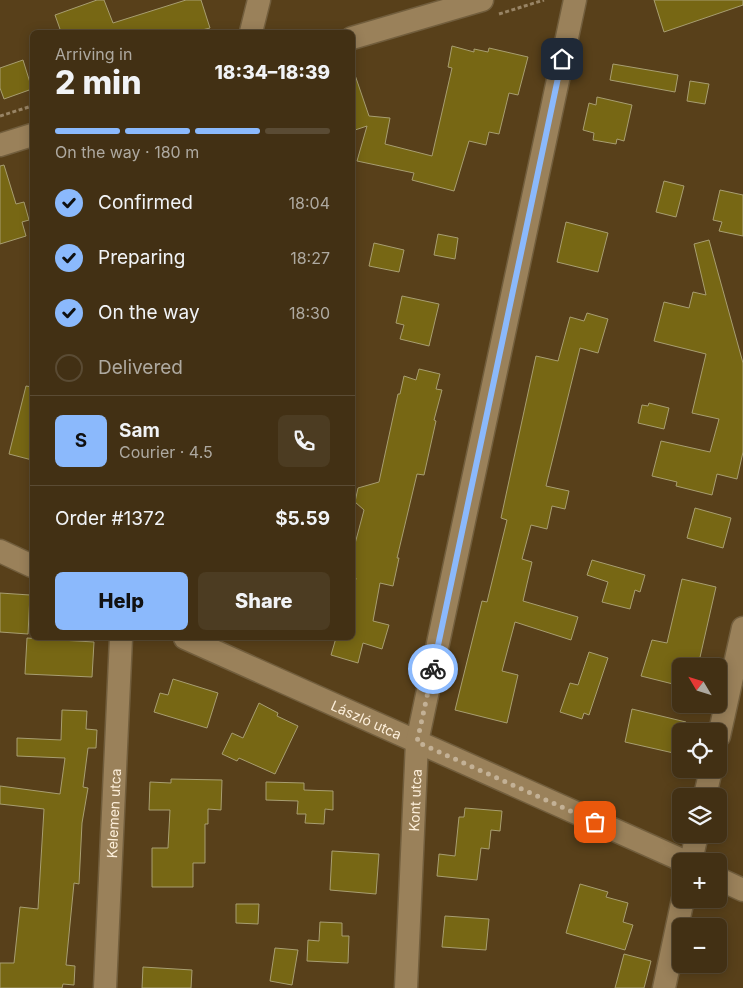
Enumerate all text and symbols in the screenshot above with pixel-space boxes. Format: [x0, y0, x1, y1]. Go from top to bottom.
pin [541, 38, 583, 80]
text: Arriving in [55, 44, 132, 64]
icon: home [548, 45, 576, 73]
text: 18:34–18:39 [214, 61, 330, 84]
text: 2 min [55, 63, 141, 102]
text: On the way · 180 m [55, 142, 199, 162]
icon: check [55, 189, 83, 217]
text: Confirmed [98, 191, 193, 214]
text: 18:04 [289, 193, 330, 213]
icon: check [55, 244, 83, 272]
text: Preparing [98, 246, 185, 269]
text: 18:27 [290, 248, 330, 268]
icon: check [55, 299, 83, 327]
text: On the way [98, 301, 200, 324]
text: 18:30 [289, 303, 330, 323]
text: Delivered [98, 356, 183, 379]
button: phone [278, 415, 330, 467]
text: Sam [119, 419, 160, 442]
text: S [75, 429, 87, 452]
text: Courier · 4.5 [119, 442, 213, 462]
text: Order #1372 [55, 507, 165, 530]
text: $5.59 [275, 507, 330, 530]
button: Help [55, 572, 188, 630]
button: Share [198, 572, 330, 630]
courier [408, 644, 458, 694]
icon: bike [419, 655, 447, 683]
north arrow [672, 658, 728, 712]
map controls [672, 658, 727, 973]
street label: László utca [329, 696, 405, 742]
button: locate [672, 723, 727, 778]
street label: Kelemen utca [102, 768, 124, 859]
street label: Kont utca [405, 768, 424, 832]
button: layers [672, 788, 727, 843]
pin [574, 801, 616, 843]
icon: bag [581, 808, 609, 836]
button: + [672, 853, 727, 908]
button: − [672, 918, 727, 973]

